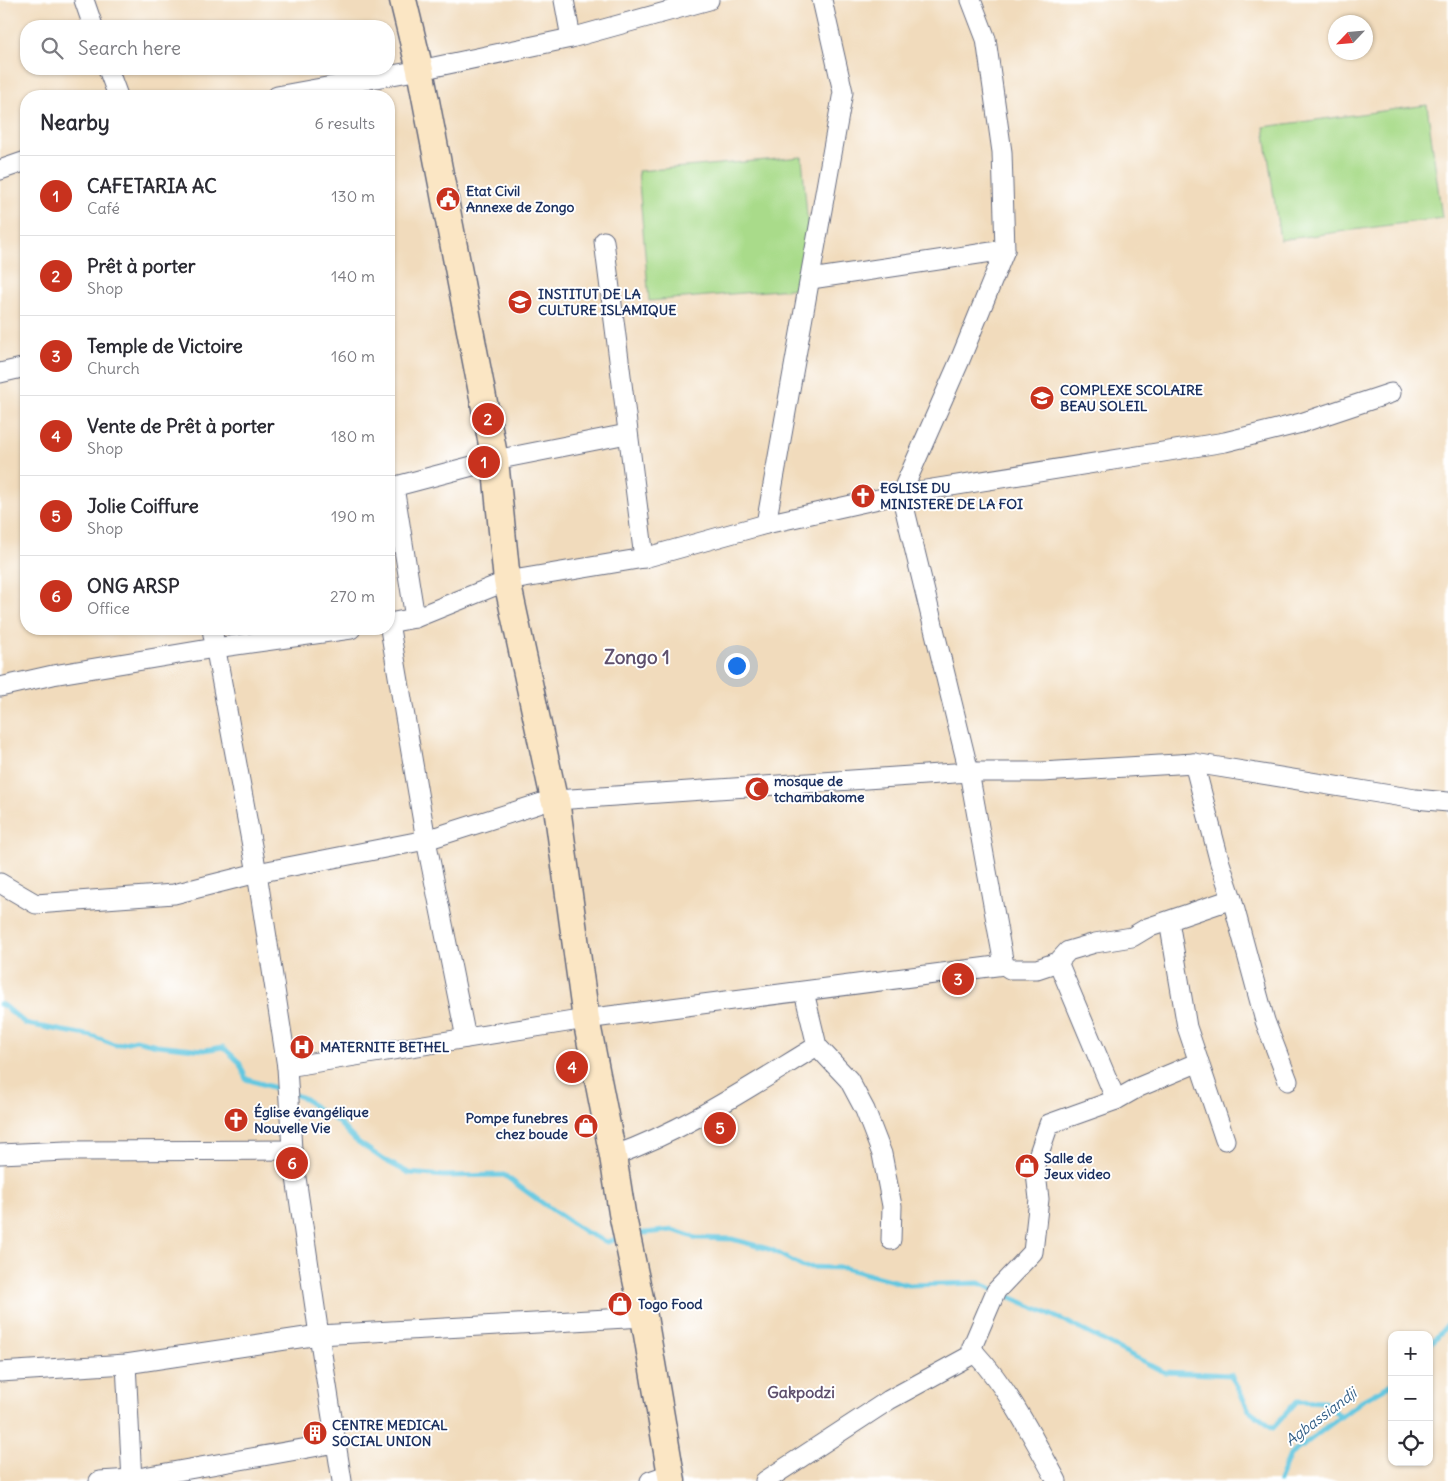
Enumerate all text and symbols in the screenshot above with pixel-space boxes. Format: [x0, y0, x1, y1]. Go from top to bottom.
north arrow [1328, 15, 1373, 60]
search box [20, 20, 395, 75]
icon: search [38, 34, 66, 62]
text: Search here [78, 36, 181, 60]
text: Nearby [40, 109, 110, 136]
text: 6 results [314, 113, 375, 133]
text: CAFETARIA AC [87, 174, 217, 198]
place label: Etat Civil Annexe de Zongo [466, 182, 575, 216]
text: 1 [53, 186, 59, 206]
text: 130 m [331, 186, 375, 206]
public building icon: Etat Civil Annexe de Zongo [435, 186, 461, 212]
text: Café [87, 198, 120, 218]
text: Prêt à porter [87, 254, 196, 278]
text: 2 [52, 266, 60, 286]
text: 140 m [331, 266, 375, 286]
text: Shop [87, 278, 123, 298]
place label: INSTITUT DE LA CULTURE ISLAMIQUE [538, 285, 676, 319]
school or university icon: INSTITUT DE LA CULTURE ISLAMIQUE [507, 289, 533, 315]
text: Temple de Victoire [87, 334, 243, 358]
text: 3 [51, 346, 61, 366]
text: 160 m [331, 346, 375, 366]
text: Church [87, 358, 140, 378]
place label: COMPLEXE SCOLAIRE BEAU SOLEIL [1060, 381, 1203, 415]
school or university icon: COMPLEXE SCOLAIRE BEAU SOLEIL [1029, 385, 1055, 411]
pin: 2 [472, 400, 504, 438]
text: Vente de Prêt à porter [87, 414, 275, 438]
text: 4 [51, 426, 61, 446]
text: 180 m [331, 426, 375, 446]
text: Shop [87, 438, 123, 458]
pin: 1 [468, 443, 500, 481]
place label: EGLISE DU MINISTERE DE LA FOI [880, 479, 1023, 513]
church icon: EGLISE DU MINISTERE DE LA FOI [850, 483, 876, 509]
text: Jolie Coiffure [87, 494, 199, 518]
text: 5 [51, 506, 61, 526]
text: 190 m [331, 506, 375, 526]
text: Shop [87, 518, 123, 538]
text: ONG ARSP [87, 574, 179, 598]
text: 6 [51, 586, 61, 606]
text: 270 m [330, 586, 375, 606]
text: Office [87, 598, 130, 618]
district label: Zongo 1 [604, 645, 670, 669]
your location [724, 653, 750, 679]
place label: mosque de tchambakome [774, 772, 865, 806]
mosque icon: mosque de tchambakome [744, 776, 770, 802]
pin: 3 [942, 960, 974, 998]
hospital icon: MATERNITE BETHEL [289, 1034, 315, 1060]
place label: MATERNITE BETHEL [320, 1038, 450, 1056]
pin: 4 [556, 1048, 588, 1086]
place label: Église évangélique Nouvelle Vie [254, 1103, 369, 1137]
church icon: Église évangélique Nouvelle Vie [223, 1107, 249, 1133]
place label: Pompe funebres chez boude [466, 1109, 569, 1143]
pin: 5 [704, 1109, 736, 1147]
shop icon: Pompe funebres chez boude [573, 1113, 599, 1139]
pin: 6 [276, 1144, 308, 1182]
place label: Salle de Jeux video [1044, 1149, 1111, 1183]
shop icon: Salle de Jeux video [1014, 1153, 1040, 1179]
shop icon: Togo Food [607, 1291, 633, 1317]
place label: Togo Food [638, 1295, 703, 1313]
map controls [1388, 1331, 1433, 1466]
button: + [1388, 1331, 1433, 1376]
button: − [1388, 1376, 1433, 1421]
district label: Gakpodzi [767, 1382, 835, 1403]
water label: Agbassiandji [1281, 1383, 1362, 1450]
place label: CENTRE MEDICAL SOCIAL UNION [332, 1416, 448, 1450]
building icon: CENTRE MEDICAL SOCIAL UNION [302, 1420, 328, 1446]
button: locate [1388, 1421, 1433, 1466]

